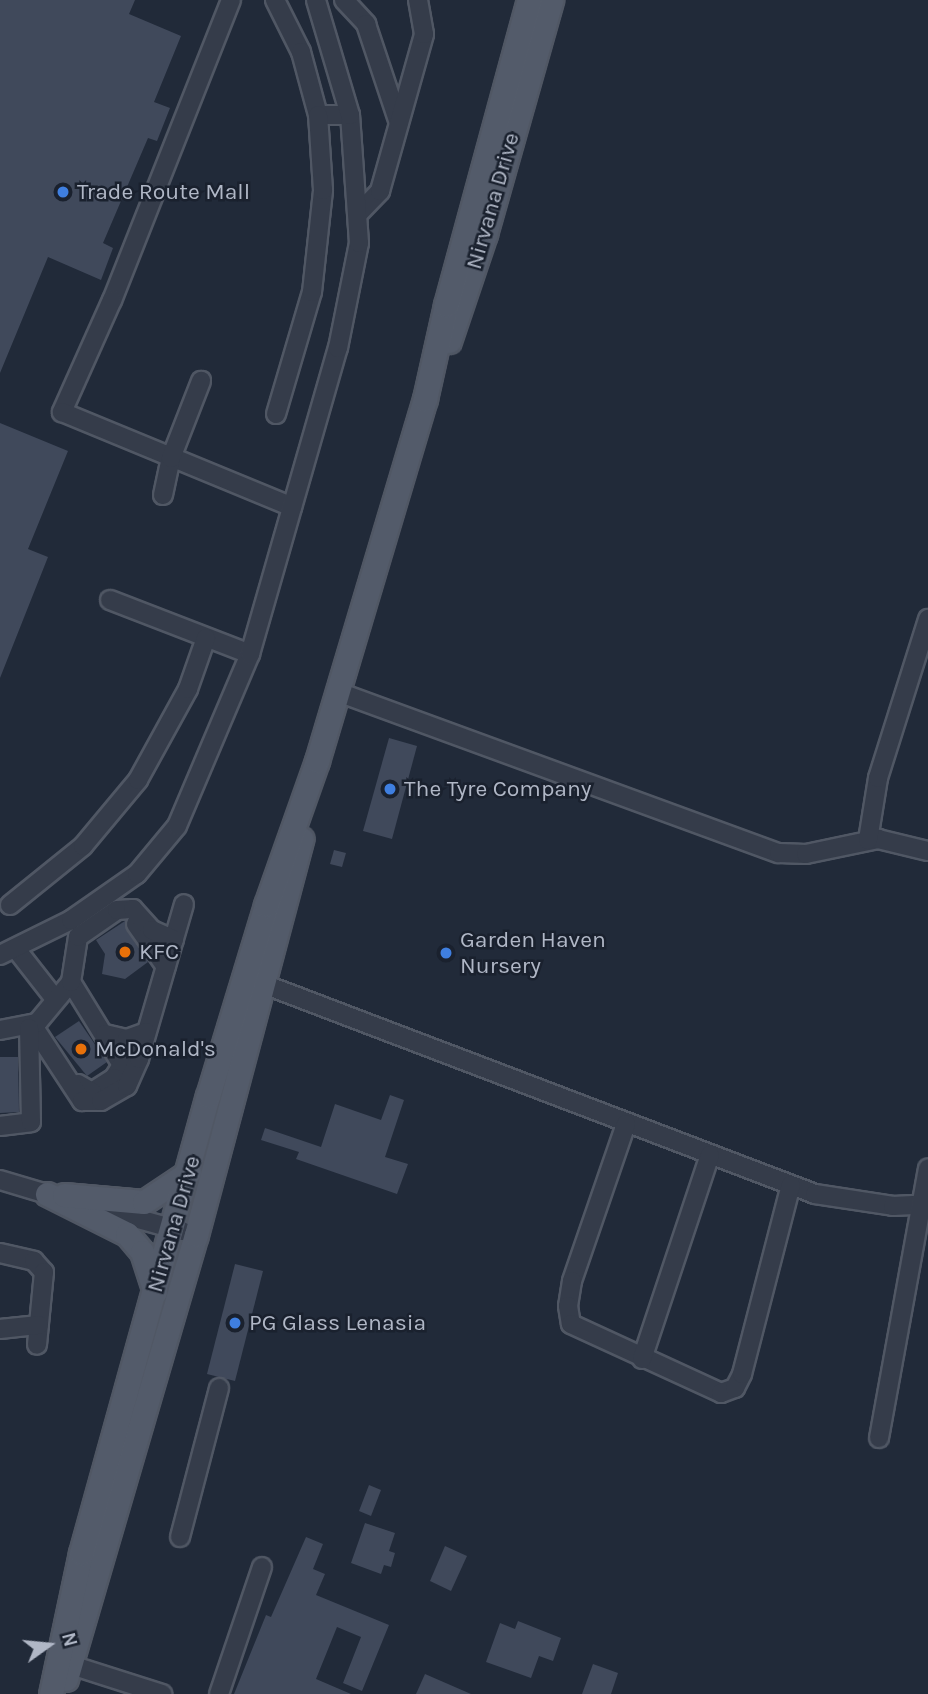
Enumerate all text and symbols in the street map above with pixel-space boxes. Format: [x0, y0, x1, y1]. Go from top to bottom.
street label: Nirvana Drive [460, 130, 526, 272]
place label: Trade Route Mall [77, 178, 250, 206]
marker: Trade Route Mall [55, 184, 71, 200]
place label: The Tyre Company [404, 775, 592, 803]
marker: The Tyre Company [382, 781, 398, 797]
place label: Garden Haven Nursery [460, 926, 606, 980]
place label: KFC [139, 938, 179, 966]
marker: KFC [117, 944, 133, 960]
marker: Garden Haven Nursery [438, 945, 454, 961]
place label: McDonald's [95, 1035, 216, 1063]
marker: McDonald's [73, 1041, 89, 1057]
street label: Nirvana Drive [141, 1153, 207, 1295]
place label: PG Glass Lenasia [249, 1309, 426, 1337]
marker: PG Glass Lenasia [227, 1315, 243, 1331]
north arrow [14, 1610, 84, 1680]
text: N [57, 1630, 82, 1649]

